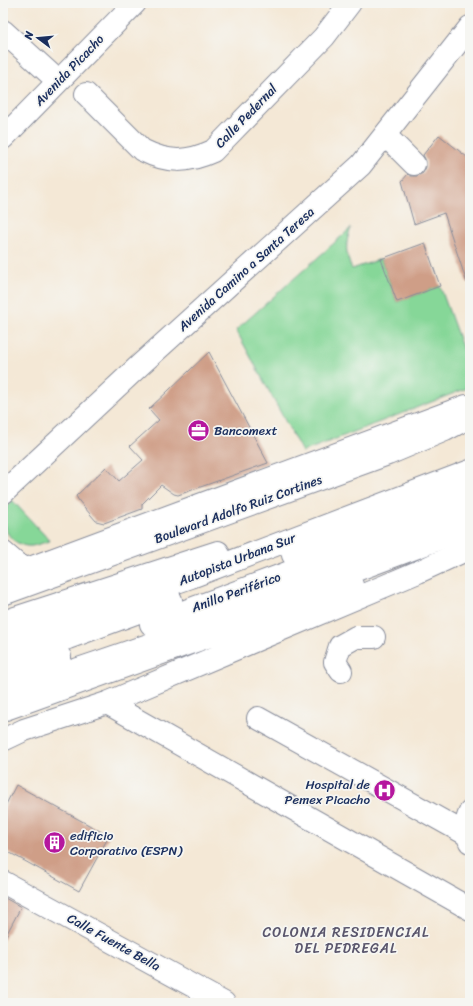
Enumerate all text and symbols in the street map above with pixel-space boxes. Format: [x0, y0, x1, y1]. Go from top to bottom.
north arrow [18, 18, 58, 58]
street label: Avenida Picacho [28, 28, 110, 112]
text: N [18, 29, 39, 43]
street label: Calle Pedernal [209, 78, 283, 154]
street label: Avenida Camino a Santa Teresa [172, 201, 320, 338]
office icon: Bancomext [186, 417, 212, 443]
place label: Bancomext [214, 419, 278, 442]
street label: Boulevard Adolfo Ruiz Cortines [151, 468, 326, 550]
street label: Autopista Urbana Sur [174, 526, 300, 592]
street label: Anillo Periférico [187, 565, 285, 619]
place label: Hospital de Pemex Picacho [285, 773, 370, 811]
hospital icon: Hospital de Pemex Picacho [372, 778, 398, 804]
place label: edificio Corporativo (ESPN) [70, 824, 183, 862]
building icon: edificio Corporativo (ESPN) [41, 829, 67, 855]
street label: Calle Fuente Bella [63, 907, 165, 978]
district label: COLONIA RESIDENCIAL DEL PEDREGAL [263, 920, 429, 961]

